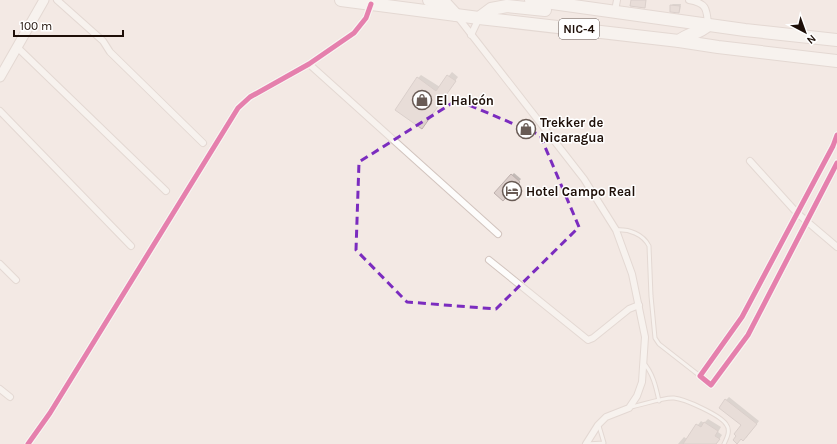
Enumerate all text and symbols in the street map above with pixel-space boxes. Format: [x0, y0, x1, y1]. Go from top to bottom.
scale bar [14, 12, 123, 38]
north arrow [785, 12, 825, 52]
text: 100 m [20, 19, 52, 33]
road number: NIC-4 [559, 19, 599, 39]
text: N [804, 32, 818, 47]
shop icon: El Halcón [411, 89, 433, 111]
place label: El Halcón [436, 93, 494, 108]
place label: Trekker de Nicaragua [540, 115, 604, 145]
shop icon: Trekker de Nicaragua [515, 118, 537, 140]
hotel icon: Hotel Campo Real [501, 180, 523, 202]
place label: Hotel Campo Real [526, 184, 635, 199]

